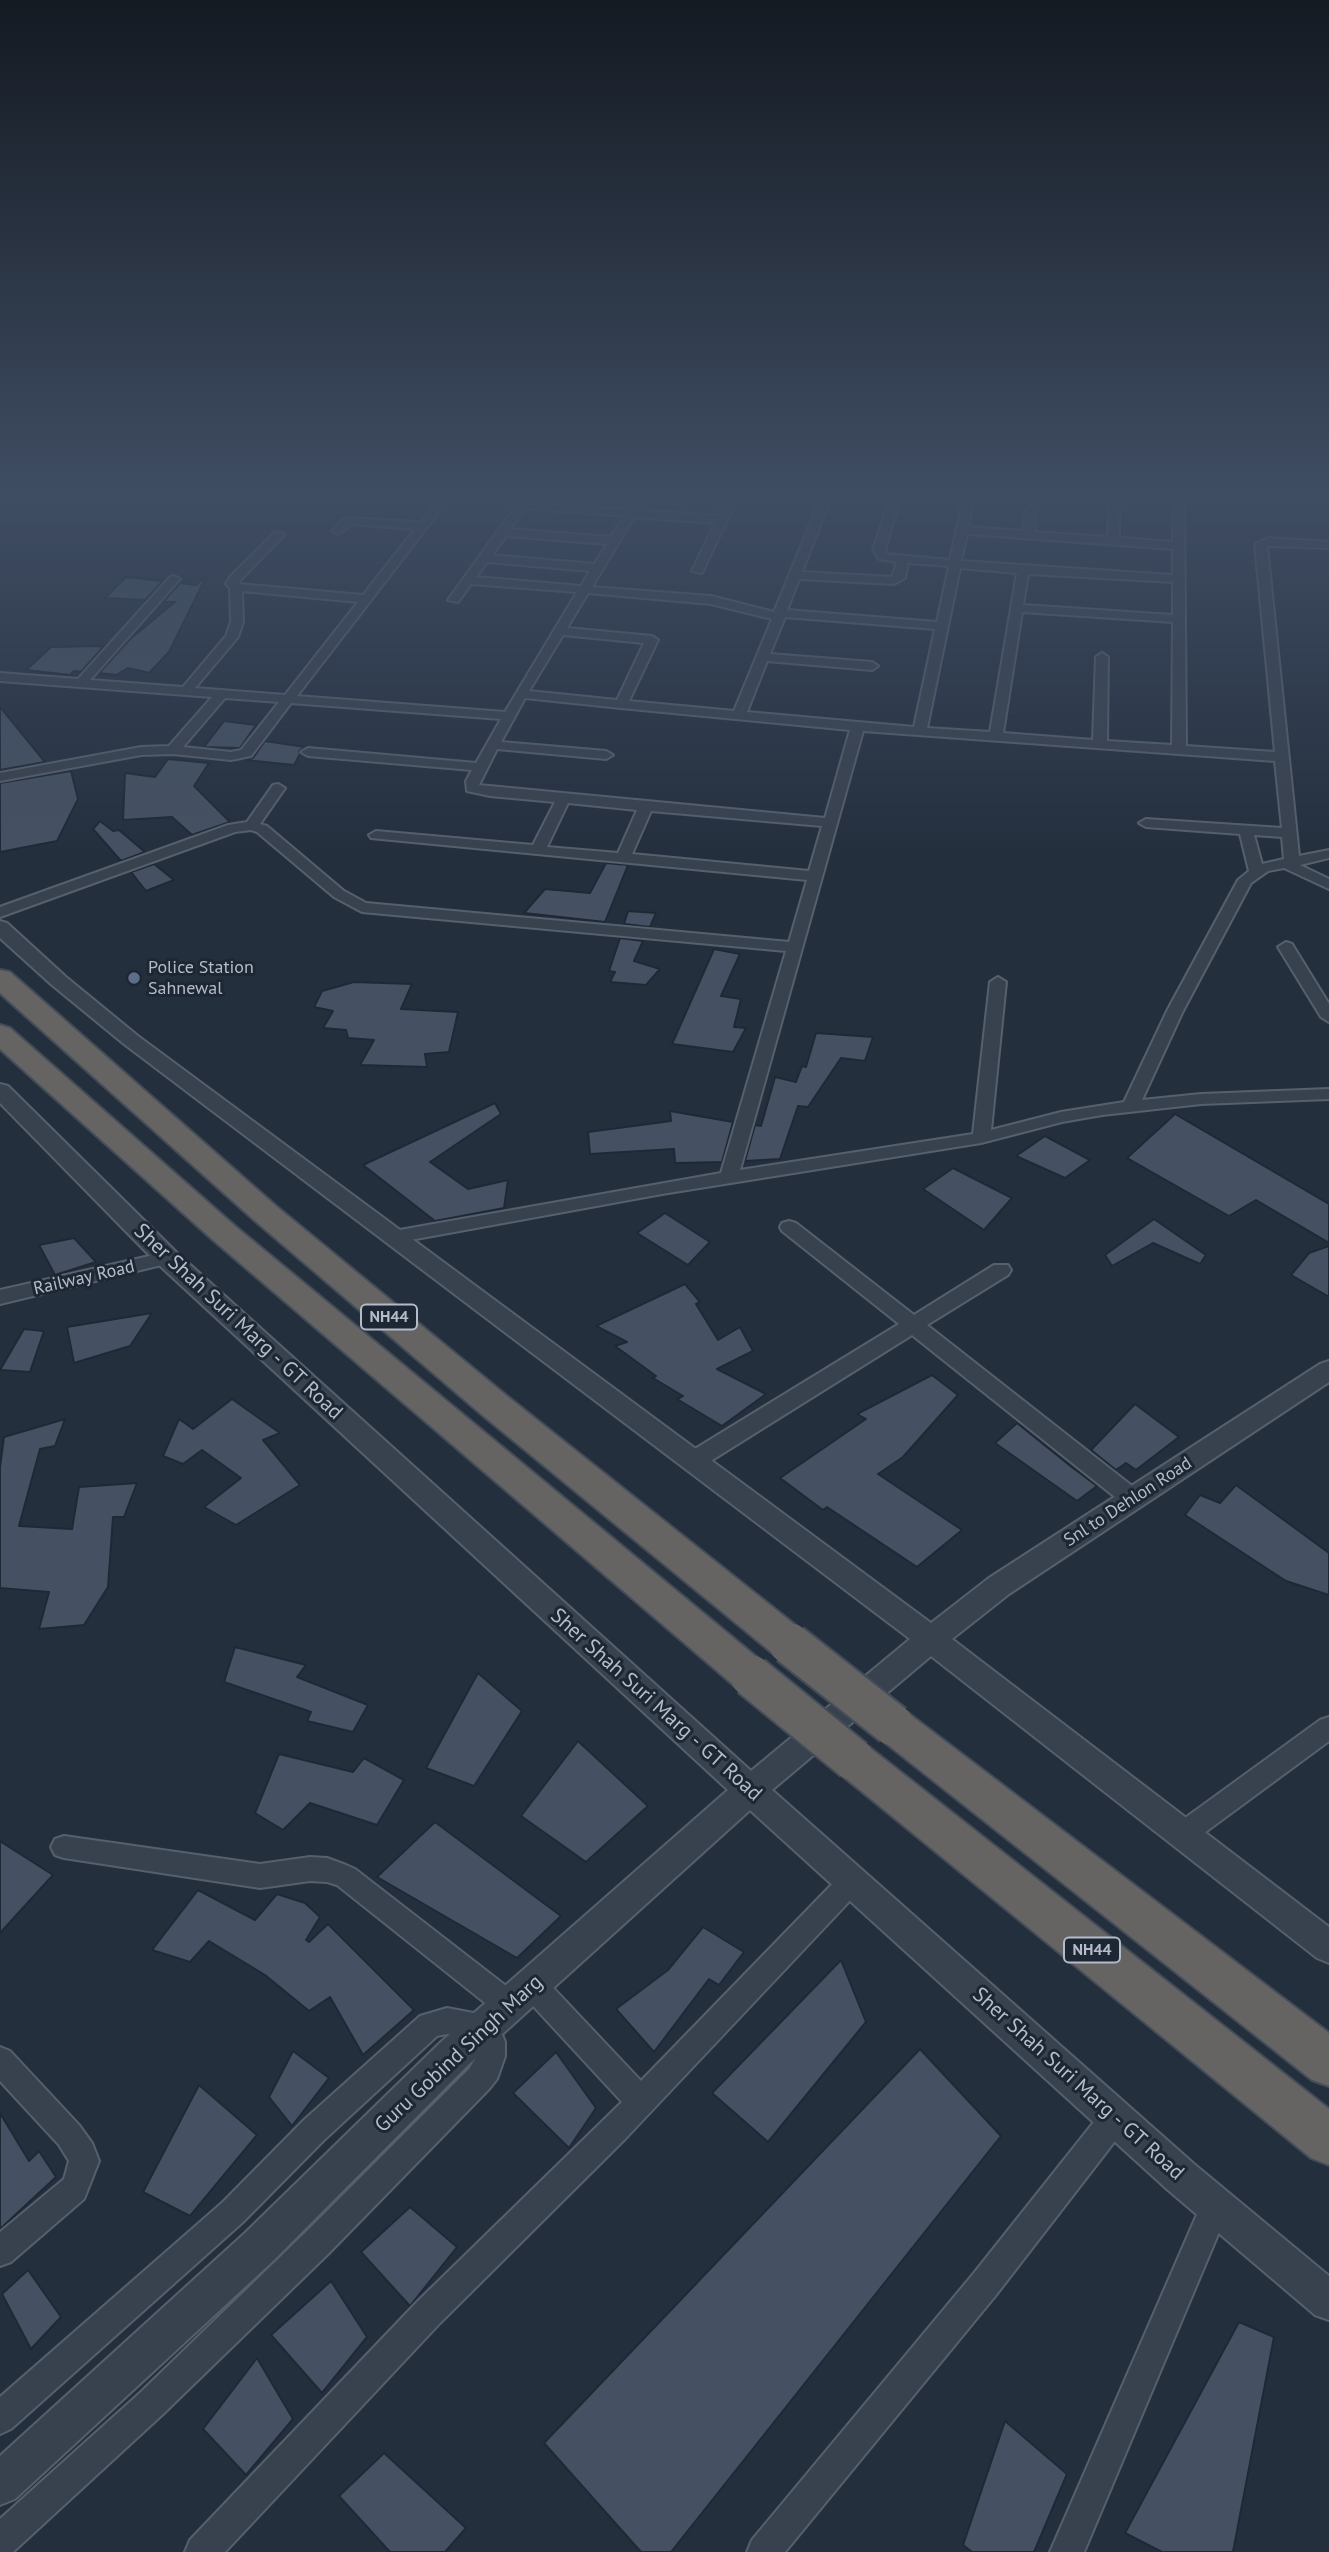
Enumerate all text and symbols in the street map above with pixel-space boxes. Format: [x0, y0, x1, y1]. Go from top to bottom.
place label: Police Station Sahnewal [148, 957, 254, 1000]
marker: Police Station Sahnewal [126, 970, 142, 986]
street label: Sher Shah Suri Marg - GT Road [129, 1219, 347, 1425]
street label: Railway Road [31, 1256, 137, 1300]
road number: NH44 [361, 1304, 417, 1330]
street label: Snl to Dehlon Road [1060, 1453, 1196, 1551]
street label: Sher Shah Suri Marg - GT Road [545, 1603, 767, 1807]
road number: NH44 [1064, 1938, 1120, 1962]
street label: Guru Gobind Singh Marg [370, 1970, 548, 2138]
street label: Sher Shah Suri Marg - GT Road [967, 1982, 1189, 2186]

